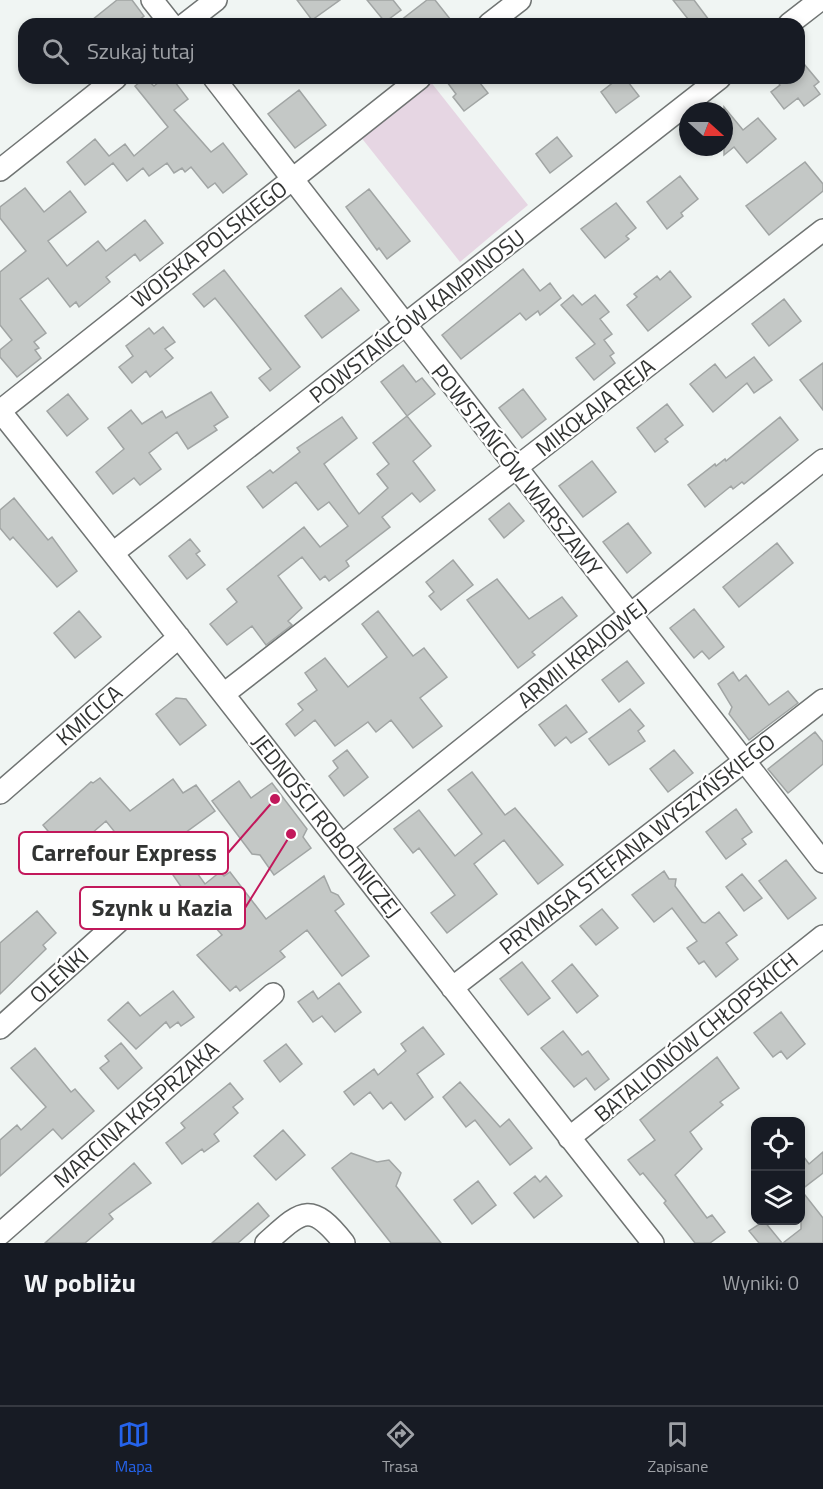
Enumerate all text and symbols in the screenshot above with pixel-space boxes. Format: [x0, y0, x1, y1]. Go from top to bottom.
search box [18, 18, 805, 84]
text: Szukaj tutaj [87, 34, 195, 68]
icon: search [39, 35, 72, 68]
north arrow [679, 102, 733, 156]
street label: WOJSKA POLSKIEGO [124, 172, 294, 316]
street label: POWSTAŃCÓW KAMPINOSU [302, 221, 532, 411]
street label: MIKOŁAJA REJA [528, 349, 662, 465]
street label: POWSTAŃCÓW WARSZAWY [423, 357, 611, 584]
street label: ARMII KRAJOWEJ [510, 590, 654, 716]
street label: KMICICA [48, 676, 130, 754]
street label: PRYMASA STEFANA WYSZYŃSKIEGO [491, 725, 783, 963]
street label: JEDNOŚCI ROBOTNICZEJ [244, 726, 410, 926]
callout: Carrefour Express [19, 832, 228, 874]
text: Carrefour Express [31, 834, 217, 870]
callout: Szynk u Kazia [80, 887, 245, 929]
text: Szynk u Kazia [91, 889, 233, 925]
street label: OLEŃKI [22, 939, 96, 1011]
street label: BATALIONÓW CHŁOPSKICH [586, 944, 806, 1130]
street label: MARCINA KASPRZAKA [46, 1032, 226, 1196]
map controls [751, 1117, 805, 1225]
button: locate [751, 1117, 805, 1171]
button: layers [751, 1171, 805, 1225]
text: W pobliżu [24, 1263, 136, 1302]
text: Wyniki: 0 [723, 1267, 799, 1298]
tab: Mapa [115, 1418, 153, 1478]
tab: Trasa [382, 1418, 418, 1478]
tab: Zapisane [648, 1418, 708, 1478]

